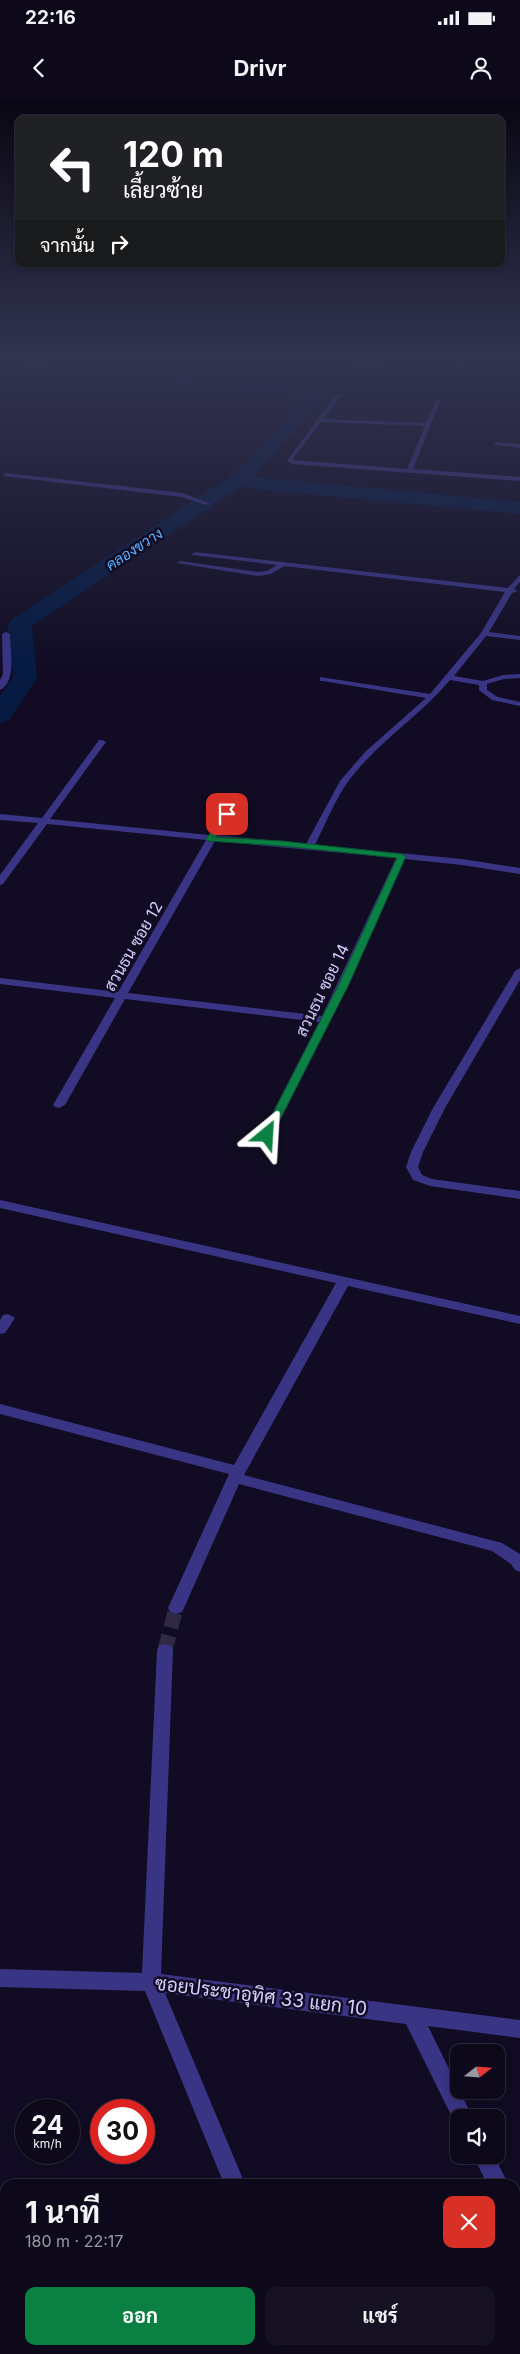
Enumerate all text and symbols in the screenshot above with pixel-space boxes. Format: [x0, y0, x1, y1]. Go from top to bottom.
text: 22:16 [25, 6, 76, 29]
icon: back [25, 54, 53, 82]
icon: person [467, 54, 495, 82]
text: Drivr [233, 55, 287, 81]
text: 120 m [123, 133, 224, 175]
icon: left [40, 135, 105, 200]
text: เลี้ยวซ้าย [123, 177, 203, 203]
icon: right [105, 230, 133, 258]
text: จากนั้น [40, 234, 95, 257]
water label: คลองขวาง [102, 523, 166, 574]
pin [206, 793, 248, 835]
icon: arrive [213, 800, 241, 828]
street label: สวนธน ซอย 12 [99, 898, 167, 994]
street label: สวนธน ซอย 14 [291, 940, 353, 1040]
position arrow [240, 1108, 292, 1160]
street label: ซอยประชาอุทิศ 33 แยก 10 [154, 1972, 368, 2021]
north arrow [450, 2044, 505, 2099]
map controls [450, 2044, 505, 2164]
speed limit sign: 30 [90, 2099, 155, 2164]
button: sound [450, 2109, 505, 2164]
text: 24 [31, 2110, 64, 2140]
text: km/h [33, 2136, 62, 2151]
text: 1 นาที [25, 2194, 100, 2230]
button: close [443, 2196, 495, 2248]
text: 180 m · 22:17 [25, 2231, 123, 2251]
button: ออก [25, 2287, 255, 2345]
button: แชร์ [265, 2287, 495, 2345]

